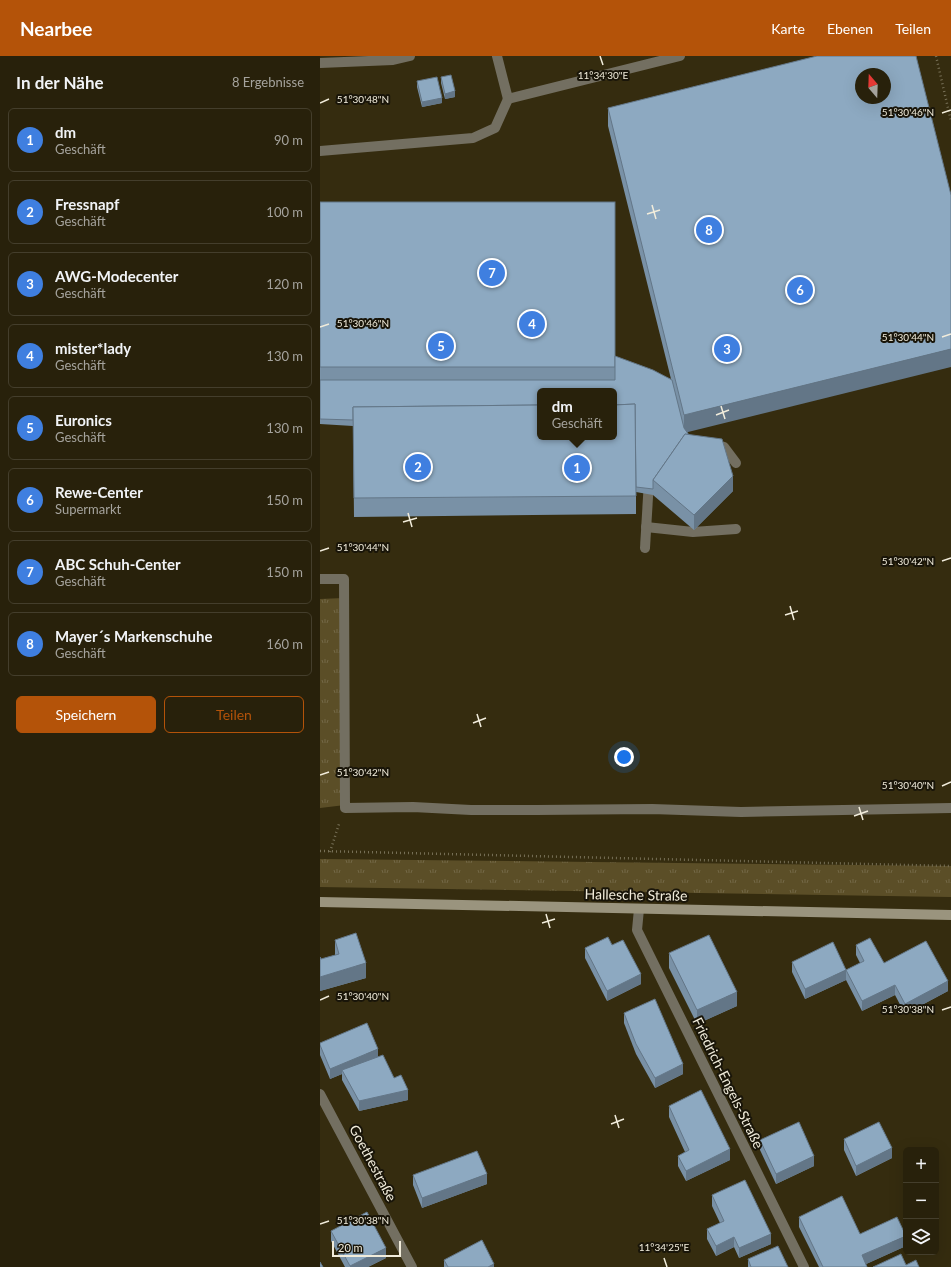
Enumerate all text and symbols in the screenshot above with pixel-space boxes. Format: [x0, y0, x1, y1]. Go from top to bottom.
text: Nearbee [20, 17, 92, 40]
text: Karte [771, 20, 805, 37]
text: Ebenen [827, 20, 873, 37]
text: Teilen [895, 20, 931, 37]
north arrow [855, 68, 891, 104]
text: 11°34'30"E [578, 69, 628, 81]
text: In der Nähe [16, 72, 104, 93]
text: 8 Ergebnisse [232, 74, 304, 90]
text: 51°30'48"N [337, 93, 389, 105]
text: 51°30'46"N [882, 106, 934, 118]
text: dm [55, 123, 76, 141]
text: 1 [26, 132, 34, 148]
text: 90 m [274, 132, 303, 148]
text: Geschäft [55, 141, 106, 157]
text: Fressnapf [55, 195, 119, 213]
text: 2 [26, 204, 34, 220]
text: 100 m [266, 204, 303, 220]
text: Geschäft [55, 213, 106, 229]
pin: 8 [696, 215, 722, 245]
pin: 7 [479, 258, 505, 288]
text: AWG-Modecenter [55, 267, 178, 285]
pin: 6 [787, 275, 813, 305]
text: 3 [26, 276, 34, 292]
text: 120 m [266, 276, 303, 292]
text: Geschäft [55, 285, 106, 301]
pin: 4 [519, 309, 545, 339]
text: 51°30'46"N [337, 317, 389, 329]
pin: 5 [428, 331, 454, 361]
text: 51°30'44"N [882, 331, 934, 343]
pin: 3 [714, 334, 740, 364]
text: mister*lady [55, 339, 131, 357]
text: 4 [26, 348, 34, 364]
text: 130 m [266, 348, 303, 364]
text: Geschäft [55, 357, 106, 373]
popup [537, 388, 617, 440]
text: dm [552, 397, 573, 415]
text: Euronics [55, 411, 112, 429]
text: Geschäft [552, 415, 602, 431]
text: 5 [26, 420, 34, 436]
text: 130 m [266, 420, 303, 436]
text: Geschäft [55, 429, 106, 445]
pin: 2 [405, 452, 431, 482]
pin: 1 [564, 453, 590, 483]
text: Rewe-Center [55, 483, 143, 501]
text: 6 [26, 492, 34, 508]
text: 150 m [266, 492, 303, 508]
text: Supermarkt [55, 501, 121, 517]
text: 51°30'44"N [337, 541, 389, 553]
text: ABC Schuh-Center [55, 555, 181, 573]
text: 51°30'42"N [882, 555, 934, 567]
text: 7 [26, 564, 34, 580]
text: 150 m [266, 564, 303, 580]
text: Geschäft [55, 573, 106, 589]
text: Mayer´s Markenschuhe [55, 627, 212, 645]
text: 8 [26, 636, 34, 652]
text: 160 m [266, 636, 303, 652]
text: Geschäft [55, 645, 106, 661]
button: Speichern [16, 696, 156, 733]
button: Teilen [164, 696, 304, 733]
your location [614, 747, 634, 767]
text: 51°30'42"N [337, 766, 389, 778]
text: 51°30'40"N [882, 779, 934, 791]
street label: Hallesche Straße [585, 885, 688, 904]
text: 51°30'40"N [337, 990, 389, 1002]
text: 51°30'38"N [882, 1003, 934, 1015]
street label: Friedrich-Engels-Straße [689, 1014, 768, 1151]
street label: Goethestraße [346, 1122, 401, 1204]
map controls [903, 1147, 939, 1255]
button: + [903, 1147, 939, 1183]
button: − [903, 1183, 939, 1219]
text: 51°30'38"N [337, 1214, 389, 1226]
button: layers [903, 1219, 939, 1255]
scale bar [332, 1239, 401, 1258]
text: 20 m [338, 1241, 363, 1254]
text: 11°34'25"E [639, 1241, 689, 1253]

